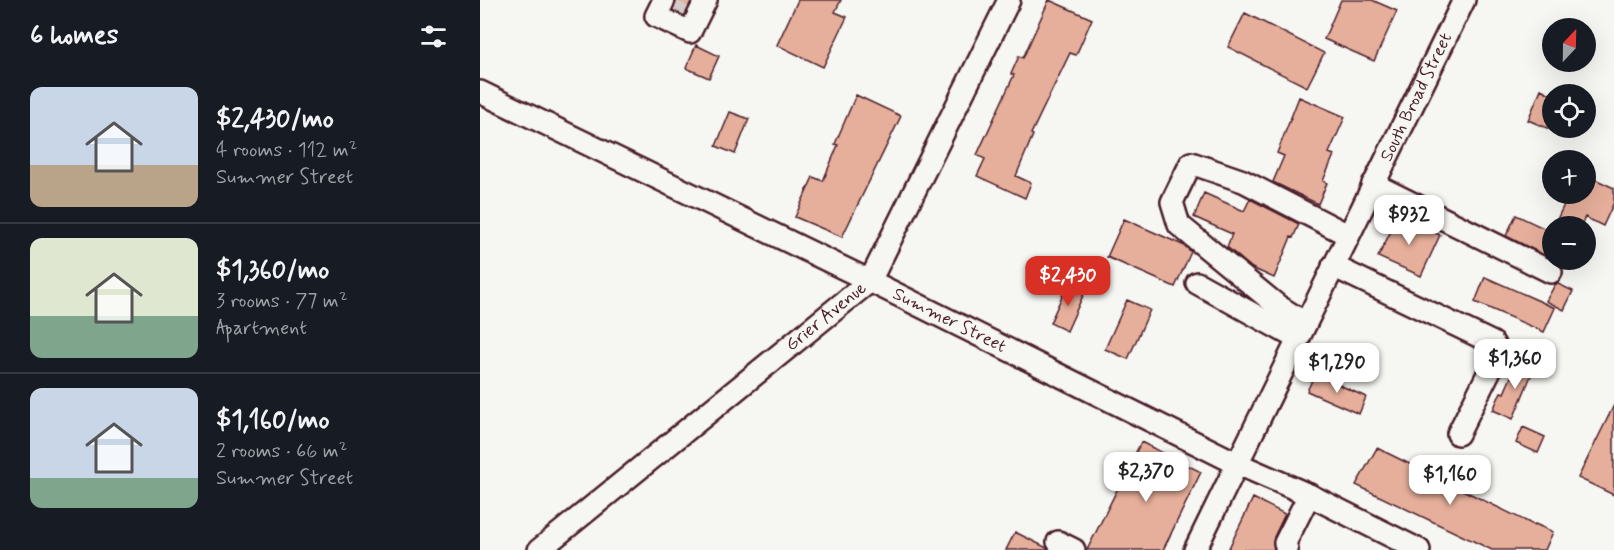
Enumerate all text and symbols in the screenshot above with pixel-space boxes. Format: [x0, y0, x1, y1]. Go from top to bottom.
north arrow [1542, 18, 1596, 72]
map controls [1542, 18, 1596, 270]
text: 6 homes [30, 19, 118, 53]
icon: filters [417, 20, 450, 53]
street label: South Broad Street [1375, 29, 1458, 166]
button: locate [1542, 84, 1596, 138]
text: $2,430/mo [216, 103, 334, 137]
icon: home [78, 111, 150, 183]
text: 4 rooms · 112 m² [216, 137, 357, 164]
button: + [1542, 150, 1596, 204]
text: Summer Street [216, 164, 353, 191]
pin: $932 [1373, 195, 1445, 246]
text: $932 [1388, 201, 1430, 228]
button: − [1542, 216, 1596, 270]
text: $1,360/mo [216, 254, 329, 288]
pin: $2,430 [1019, 256, 1117, 307]
icon: home [78, 262, 150, 334]
text: $2,430 [1039, 262, 1097, 289]
street label: Grier Avenue [780, 276, 872, 357]
street label: Summer Street [889, 282, 1010, 359]
text: 3 rooms · 77 m² [216, 288, 348, 315]
text: Apartment [216, 315, 307, 342]
pin: $1,360 [1466, 339, 1564, 390]
pin: $1,290 [1288, 343, 1386, 394]
text: $1,360 [1488, 345, 1542, 372]
text: $1,290 [1308, 349, 1366, 376]
text: $1,160/mo [216, 404, 330, 438]
icon: home [78, 412, 150, 484]
text: 2 rooms · 66 m² [216, 438, 347, 465]
pin: $2,370 [1097, 452, 1195, 503]
pin: $1,160 [1401, 455, 1499, 506]
text: $2,370 [1118, 458, 1174, 485]
text: $1,160 [1423, 461, 1477, 488]
text: Summer Street [216, 465, 353, 492]

